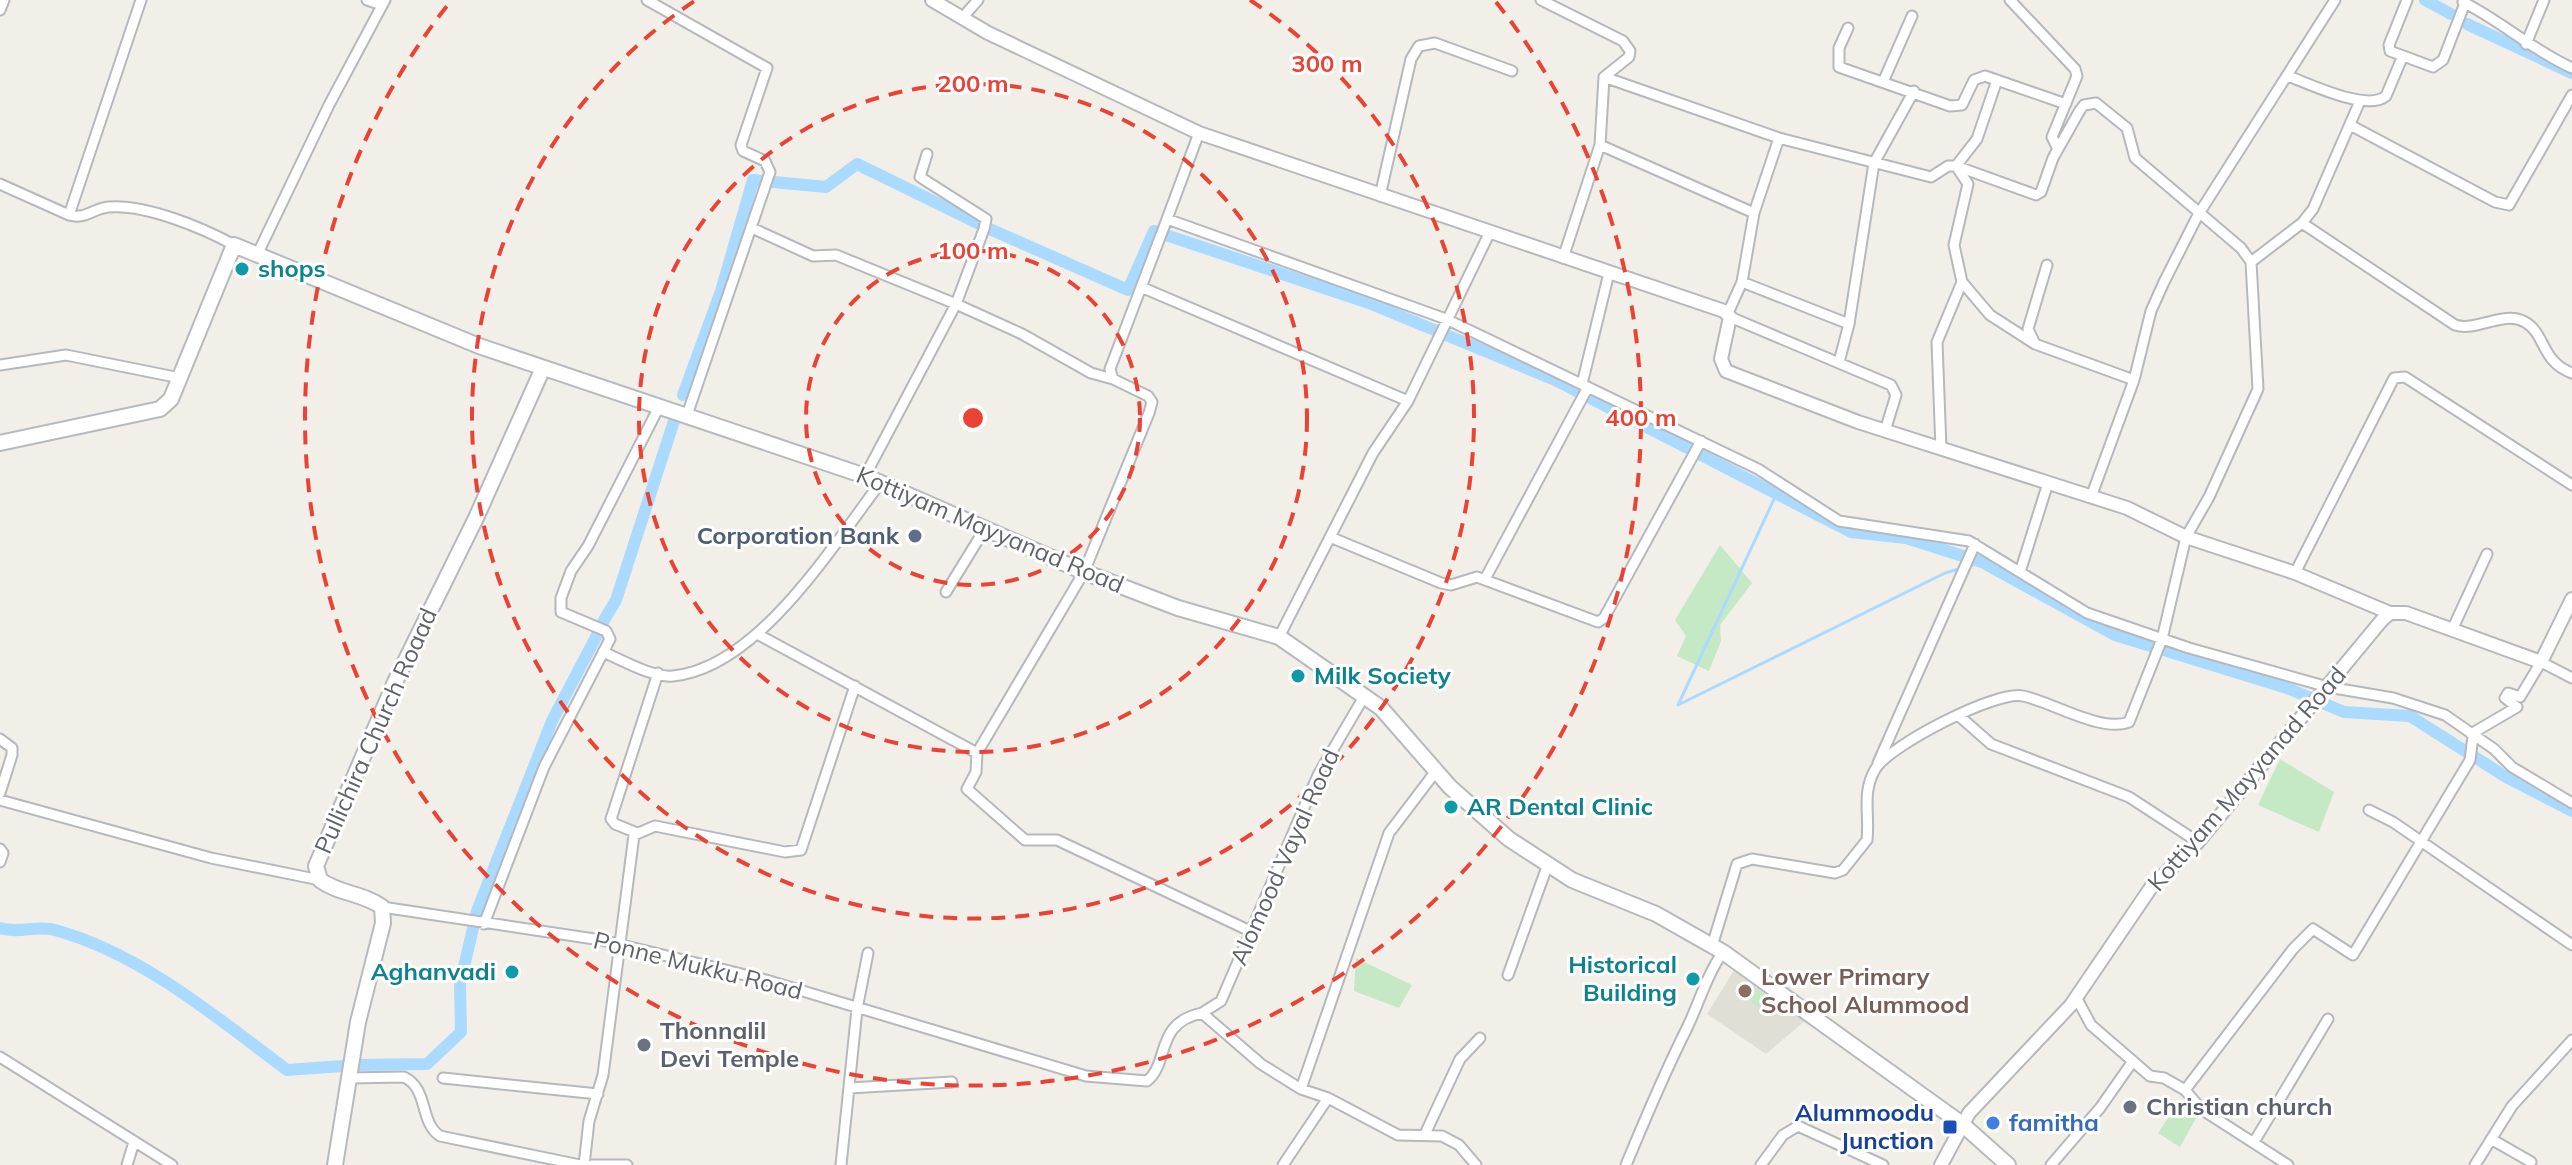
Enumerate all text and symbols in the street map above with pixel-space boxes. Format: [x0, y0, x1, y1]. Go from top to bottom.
text: 300 m [1291, 48, 1363, 78]
text: 200 m [937, 68, 1009, 98]
text: 100 m [937, 235, 1009, 265]
place label: shops [258, 253, 326, 283]
marker: shops [233, 260, 251, 278]
text: 400 m [1605, 402, 1677, 432]
centre of rings [959, 404, 987, 432]
street label: Kottiyam Mayyanad Road [852, 459, 1129, 599]
place label: Corporation Bank [697, 520, 900, 550]
marker: Corporation Bank [906, 527, 924, 545]
street label: Pullichira Church Roaad [307, 603, 443, 858]
place label: Milk Society [1314, 660, 1452, 690]
street label: Kottiyam Mayyanad Road [2141, 660, 2352, 897]
marker: Milk Society [1289, 667, 1307, 685]
street label: Alomood Vayal Road [1223, 744, 1345, 969]
place label: AR Dental Clinic [1467, 791, 1653, 821]
marker: AR Dental Clinic [1442, 798, 1460, 816]
street label: Ponne Mukku Road [591, 925, 806, 1006]
place label: Historical Building [1568, 949, 1677, 1007]
place label: Aghanvadi [371, 956, 496, 986]
place label: Lower Primary School Alummood [1761, 961, 1969, 1019]
marker: Aghanvadi [503, 963, 521, 981]
marker: Historical Building [1684, 970, 1702, 988]
marker: Lower Primary School Alummood [1736, 982, 1754, 1000]
place label: Thonnalil Devi Temple [660, 1015, 799, 1073]
marker: Thonnalil Devi Temple [635, 1036, 653, 1054]
place label: Christian church [2146, 1091, 2332, 1121]
place label: Alummoodu Junction [1795, 1097, 1934, 1155]
marker: Christian church [2121, 1098, 2139, 1116]
place label: famitha [2009, 1107, 2099, 1137]
marker: famitha [1984, 1114, 2002, 1132]
marker: Alummoodu Junction [1941, 1118, 1959, 1136]

